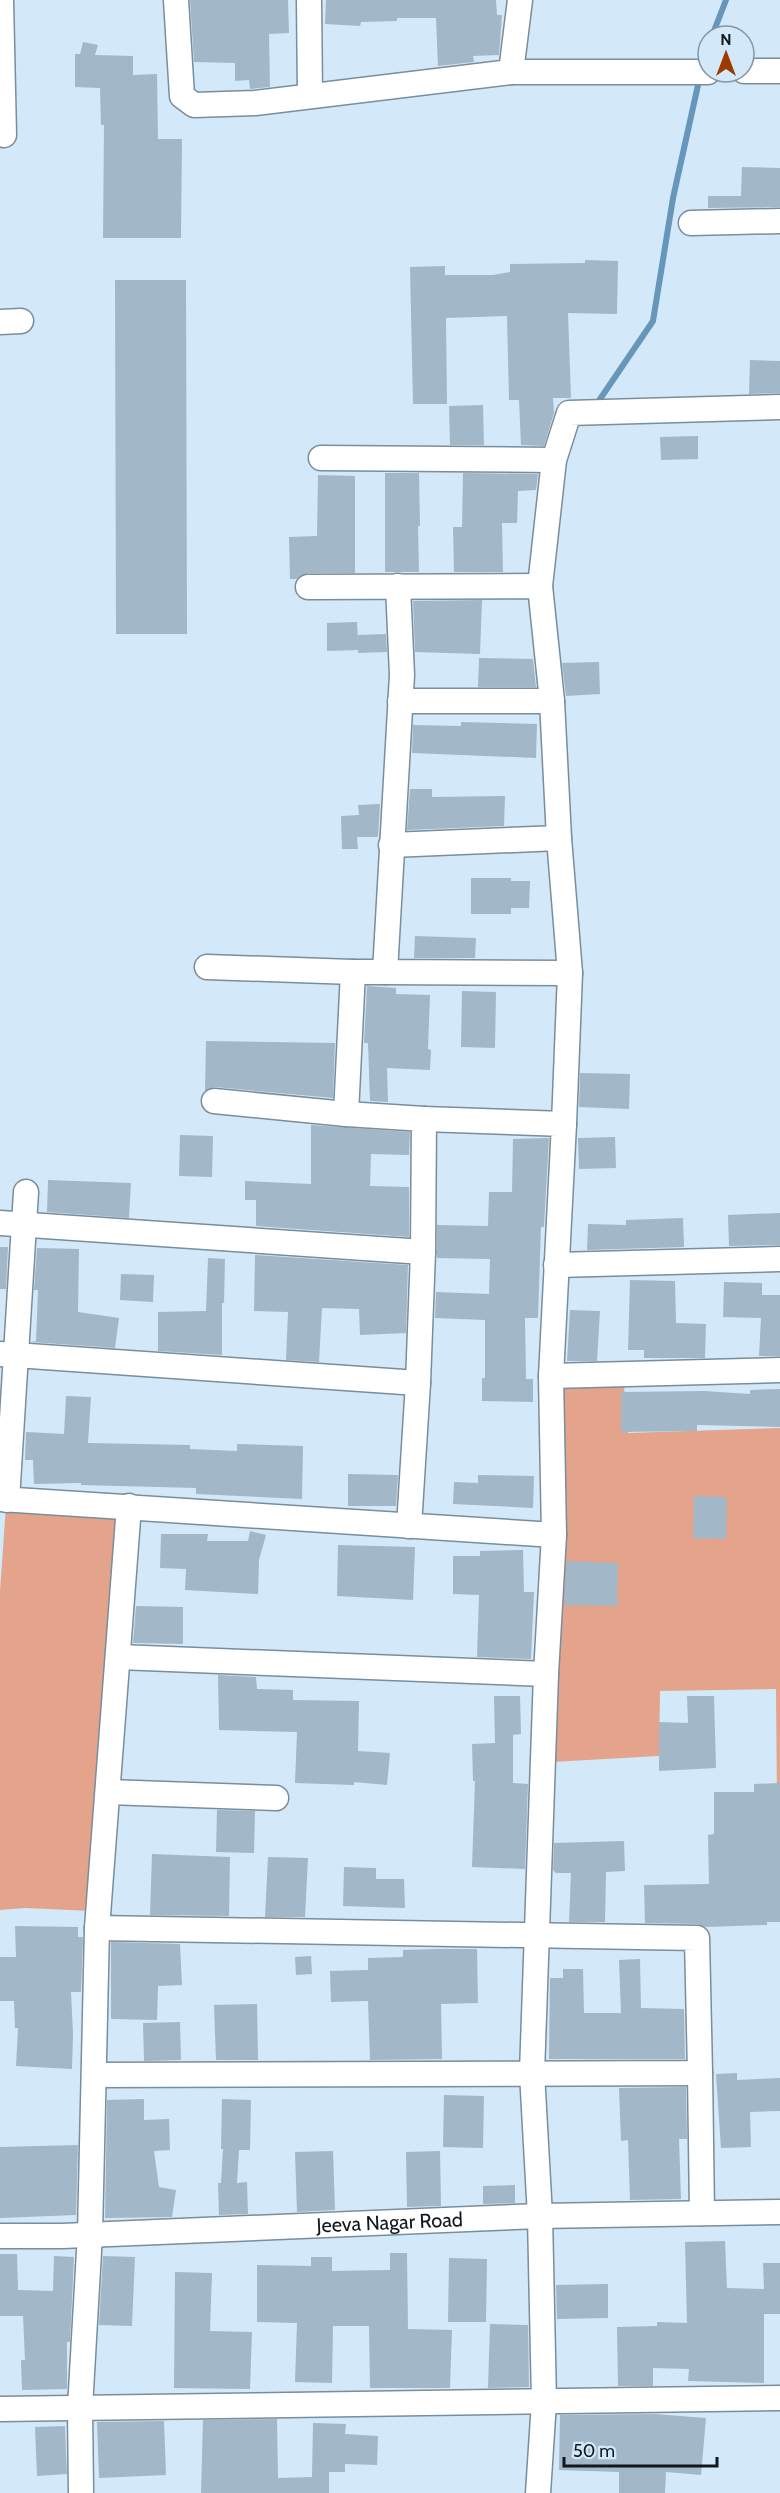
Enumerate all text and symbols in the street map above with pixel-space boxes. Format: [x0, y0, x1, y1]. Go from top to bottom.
north arrow [696, 24, 756, 84]
text: N [720, 30, 732, 49]
street label: Jeeva Nagar Road [315, 2207, 463, 2237]
scale bar [564, 2430, 717, 2468]
text: 50 m [573, 2440, 615, 2462]

